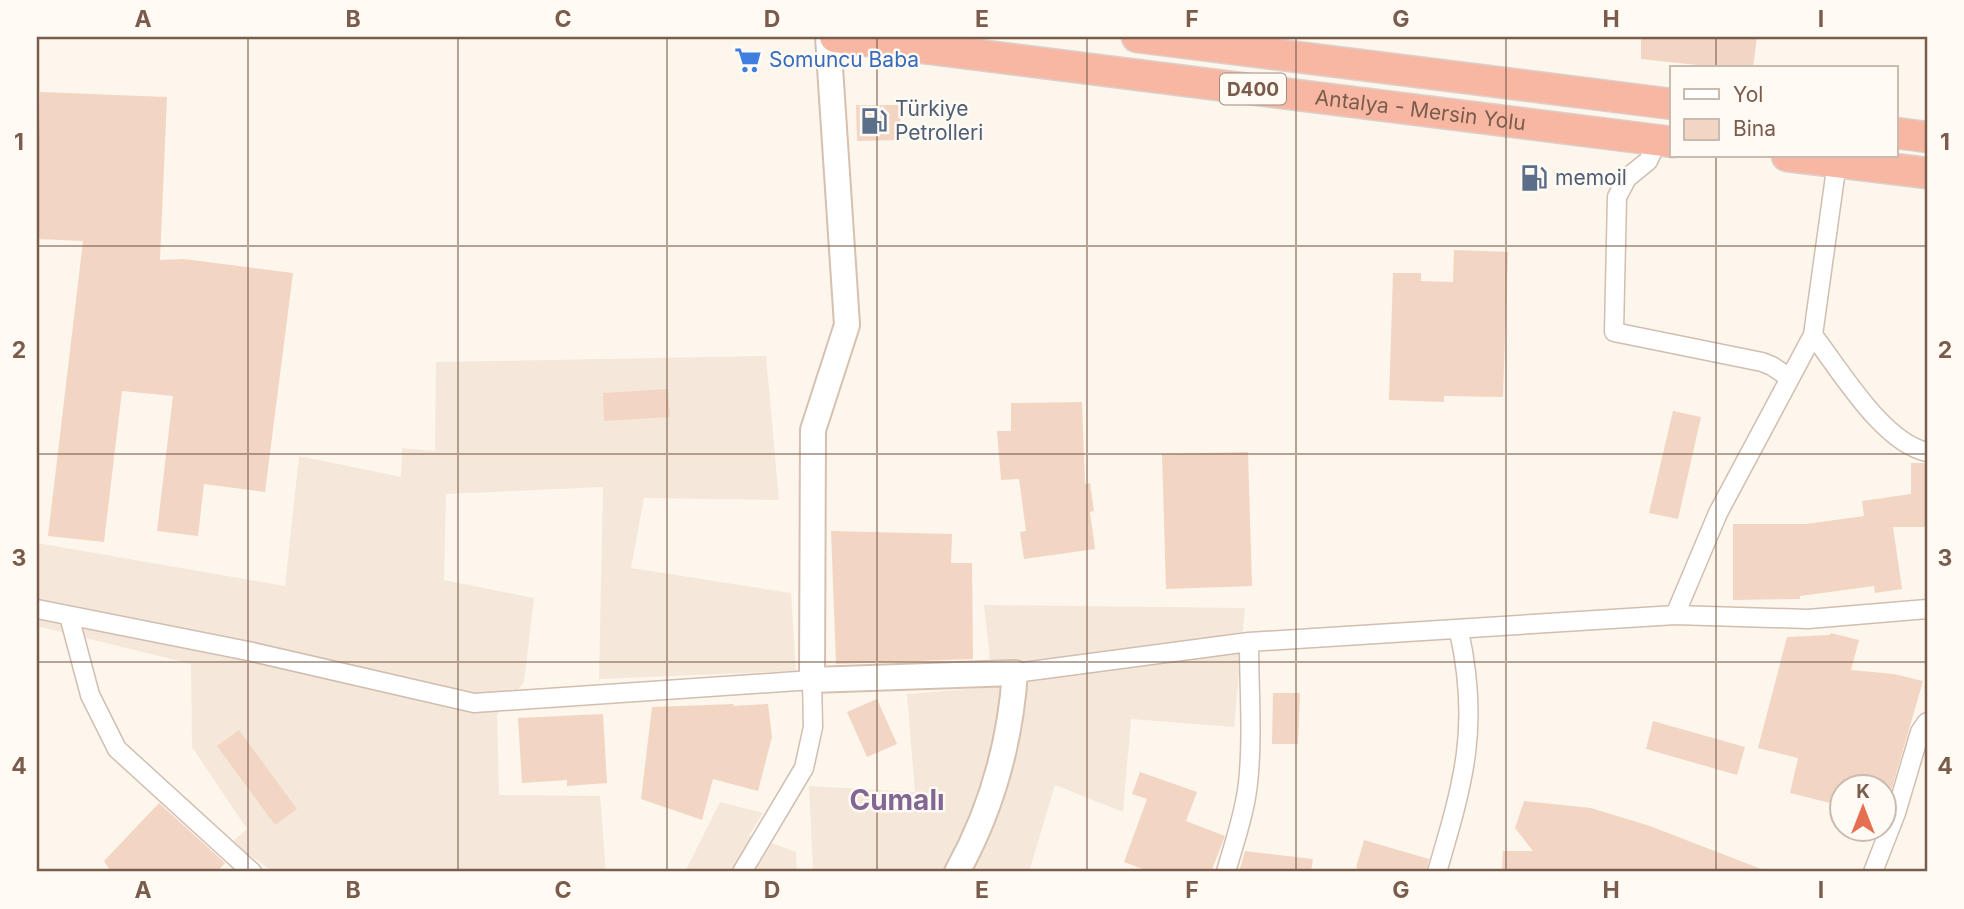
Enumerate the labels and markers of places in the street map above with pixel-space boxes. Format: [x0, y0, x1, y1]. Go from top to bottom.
supermarket icon: Somuncu Baba [733, 45, 763, 75]
place label: Somuncu Baba [769, 47, 919, 72]
place label: Türkiye Petrolleri [895, 96, 983, 145]
fuel station icon: Türkiye Petrolleri [859, 106, 889, 136]
fuel station icon: memoil [1519, 163, 1549, 193]
place label: memoil [1555, 165, 1627, 190]

